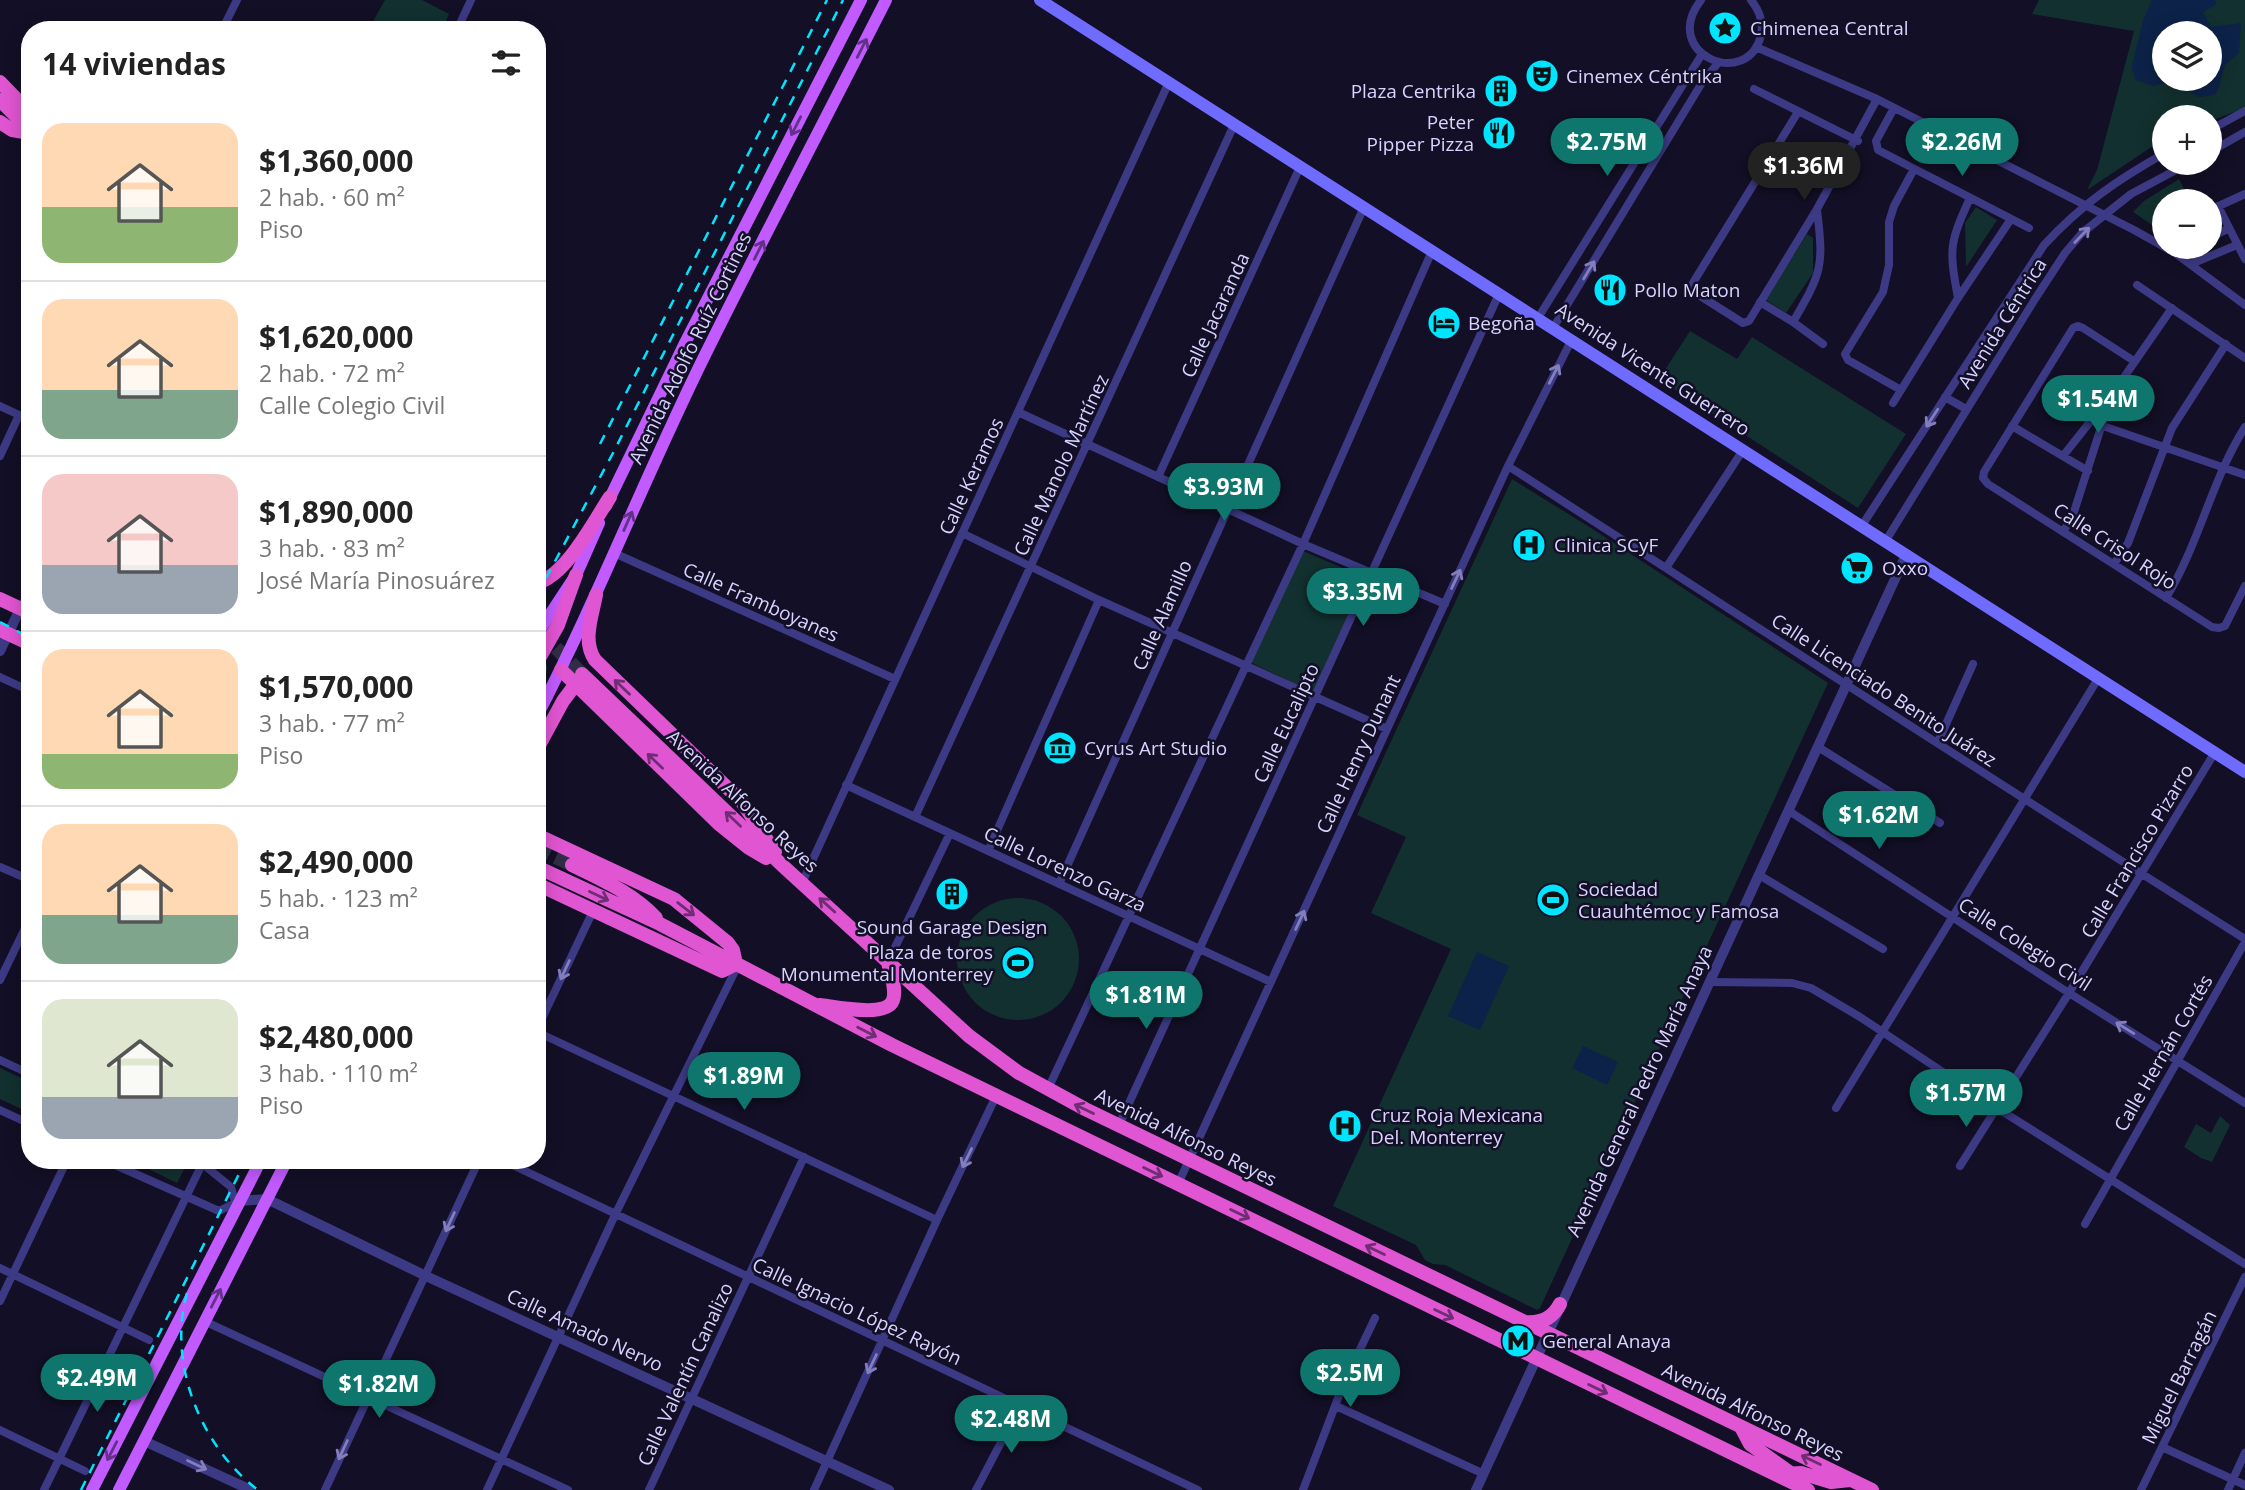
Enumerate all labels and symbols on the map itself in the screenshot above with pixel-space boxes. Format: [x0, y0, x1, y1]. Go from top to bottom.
place icon: Chimenea Central [1706, 9, 1744, 47]
place label: Chimenea Central [1750, 15, 1909, 41]
one-way arrow [855, 38, 869, 58]
theatre icon: Cinemex Céntrika [1523, 57, 1561, 95]
place label: Cinemex Céntrika [1566, 63, 1722, 89]
building icon: Plaza Centrika [1482, 72, 1520, 110]
place label: Plaza Centrika [1351, 78, 1476, 104]
place label: Peter Pipper Pizza [1367, 109, 1474, 157]
restaurant icon: Peter Pipper Pizza [1480, 114, 1518, 152]
one-way arrow [789, 115, 802, 136]
pin: $2.75M [1550, 118, 1664, 178]
pin: $2.26M [1905, 118, 2019, 178]
pin: $1.36M [1747, 142, 1861, 202]
one-way arrow [2073, 227, 2090, 244]
street label: Avenida Adolfo Ruíz Cortines [623, 228, 757, 468]
one-way arrow [752, 240, 766, 261]
street label: Calle Jacaranda [1175, 248, 1255, 382]
street label: Avenida Céntrica [1951, 253, 2053, 393]
one-way arrow [1582, 260, 1596, 280]
restaurant icon: Pollo Maton [1591, 271, 1629, 309]
place label: Pollo Maton [1634, 277, 1740, 303]
street label: Avenida Vicente Guerrero [1551, 296, 1755, 442]
hotel icon: Begoña [1425, 304, 1463, 342]
place label: Begoña [1468, 310, 1535, 336]
one-way arrow [1548, 364, 1562, 385]
street label: Calle Manolo Martínez [1007, 370, 1115, 560]
pin: $1.54M [2041, 376, 2155, 435]
one-way arrow [1925, 408, 1939, 427]
street label: Calle Keramos [933, 413, 1009, 539]
pin: $3.93M [1167, 463, 1281, 523]
street label: Calle Crisol Rojo [2048, 496, 2182, 596]
one-way arrow [622, 511, 635, 532]
hospital icon: Clinica SCyF [1510, 526, 1548, 564]
place label: Clinica SCyF [1554, 532, 1659, 558]
supermarket icon: Oxxo [1838, 549, 1876, 587]
place label: Oxxo [1882, 555, 1928, 581]
street label: Calle Framboyanes [679, 556, 843, 648]
street label: Calle Alamillo [1126, 556, 1198, 674]
pin: $3.35M [1306, 568, 1420, 628]
one-way arrow [1450, 569, 1463, 590]
street label: Calle Licenciado Benito Juárez [1766, 607, 2002, 773]
street label: Calle Eucalipto [1247, 659, 1325, 787]
street label: Calle Henry Dunant [1310, 670, 1406, 838]
one-way arrow [614, 678, 631, 695]
street label: Avenida Alfonso Reyes [661, 724, 825, 878]
museum icon: Cyrus Art Studio [1041, 729, 1079, 767]
place label: Cyrus Art Studio [1084, 735, 1227, 761]
one-way arrow [647, 753, 664, 770]
street label: Calle Francisco Pizarro [2075, 759, 2199, 943]
pin: $1.62M [1822, 792, 1936, 851]
one-way arrow [725, 810, 742, 827]
street label: Calle Lorenzo Garza [980, 820, 1150, 918]
building icon: Sound Garage Design [933, 875, 971, 913]
place label: Sociedad Cuauhtémoc y Famosa [1578, 876, 1779, 924]
sports icon: Sociedad Cuauhtémoc y Famosa [1534, 881, 1572, 919]
one-way arrow [588, 889, 609, 903]
street label: Calle Colegio Civil [1953, 891, 2097, 997]
one-way arrow [819, 897, 836, 914]
one-way arrow [676, 901, 694, 916]
one-way arrow [1294, 909, 1307, 931]
place label: Sound Garage Design [857, 914, 1047, 940]
place label: Plaza de toros Monumental Monterrey [781, 939, 993, 987]
street label: Avenida General Pedro María Anaya [1560, 941, 1718, 1241]
sports icon: Plaza de toros Monumental Monterrey [999, 944, 1037, 982]
one-way arrow [558, 959, 571, 980]
street label: Calle Hernán Cortés [2108, 970, 2218, 1136]
pin: $1.81M [1089, 972, 1203, 1031]
one-way arrow [2115, 1020, 2135, 1034]
one-way arrow [856, 1026, 877, 1040]
pin: $1.89M [687, 1052, 801, 1112]
pin: $1.57M [1909, 1070, 2023, 1129]
street label: Avenida Alfonso Reyes [1091, 1082, 1281, 1192]
one-way arrow [1074, 1101, 1095, 1115]
place label: Cruz Roja Mexicana Del. Monterrey [1370, 1102, 1543, 1150]
hospital icon: Cruz Roja Mexicana Del. Monterrey [1326, 1107, 1364, 1145]
one-way arrow [959, 1147, 972, 1168]
one-way arrow [1142, 1166, 1163, 1179]
one-way arrow [1229, 1208, 1250, 1222]
one-way arrow [443, 1211, 456, 1232]
one-way arrow [1365, 1243, 1386, 1257]
street label: Calle Ignacio López Rayón [748, 1251, 966, 1371]
street label: Calle Valentín Canalizo [631, 1278, 739, 1470]
street label: Calle Amado Nervo [503, 1282, 667, 1378]
one-way arrow [210, 1288, 224, 1309]
street label: Miguel Barragán [2135, 1306, 2223, 1448]
one-way arrow [1433, 1308, 1454, 1321]
metro station icon: General Anaya [1499, 1322, 1537, 1360]
place label: General Anaya [1542, 1328, 1671, 1354]
pin: $2.5M [1301, 1350, 1399, 1409]
one-way arrow [865, 1353, 878, 1374]
pin: $2.49M [40, 1354, 154, 1414]
street label: Avenida Alfonso Reyes [1658, 1357, 1848, 1467]
pin: $1.82M [322, 1360, 436, 1420]
one-way arrow [1587, 1382, 1608, 1396]
pin: $2.48M [954, 1396, 1068, 1455]
one-way arrow [336, 1439, 349, 1461]
one-way arrow [104, 1440, 118, 1461]
one-way arrow [1801, 1453, 1822, 1467]
one-way arrow [186, 1459, 208, 1472]

